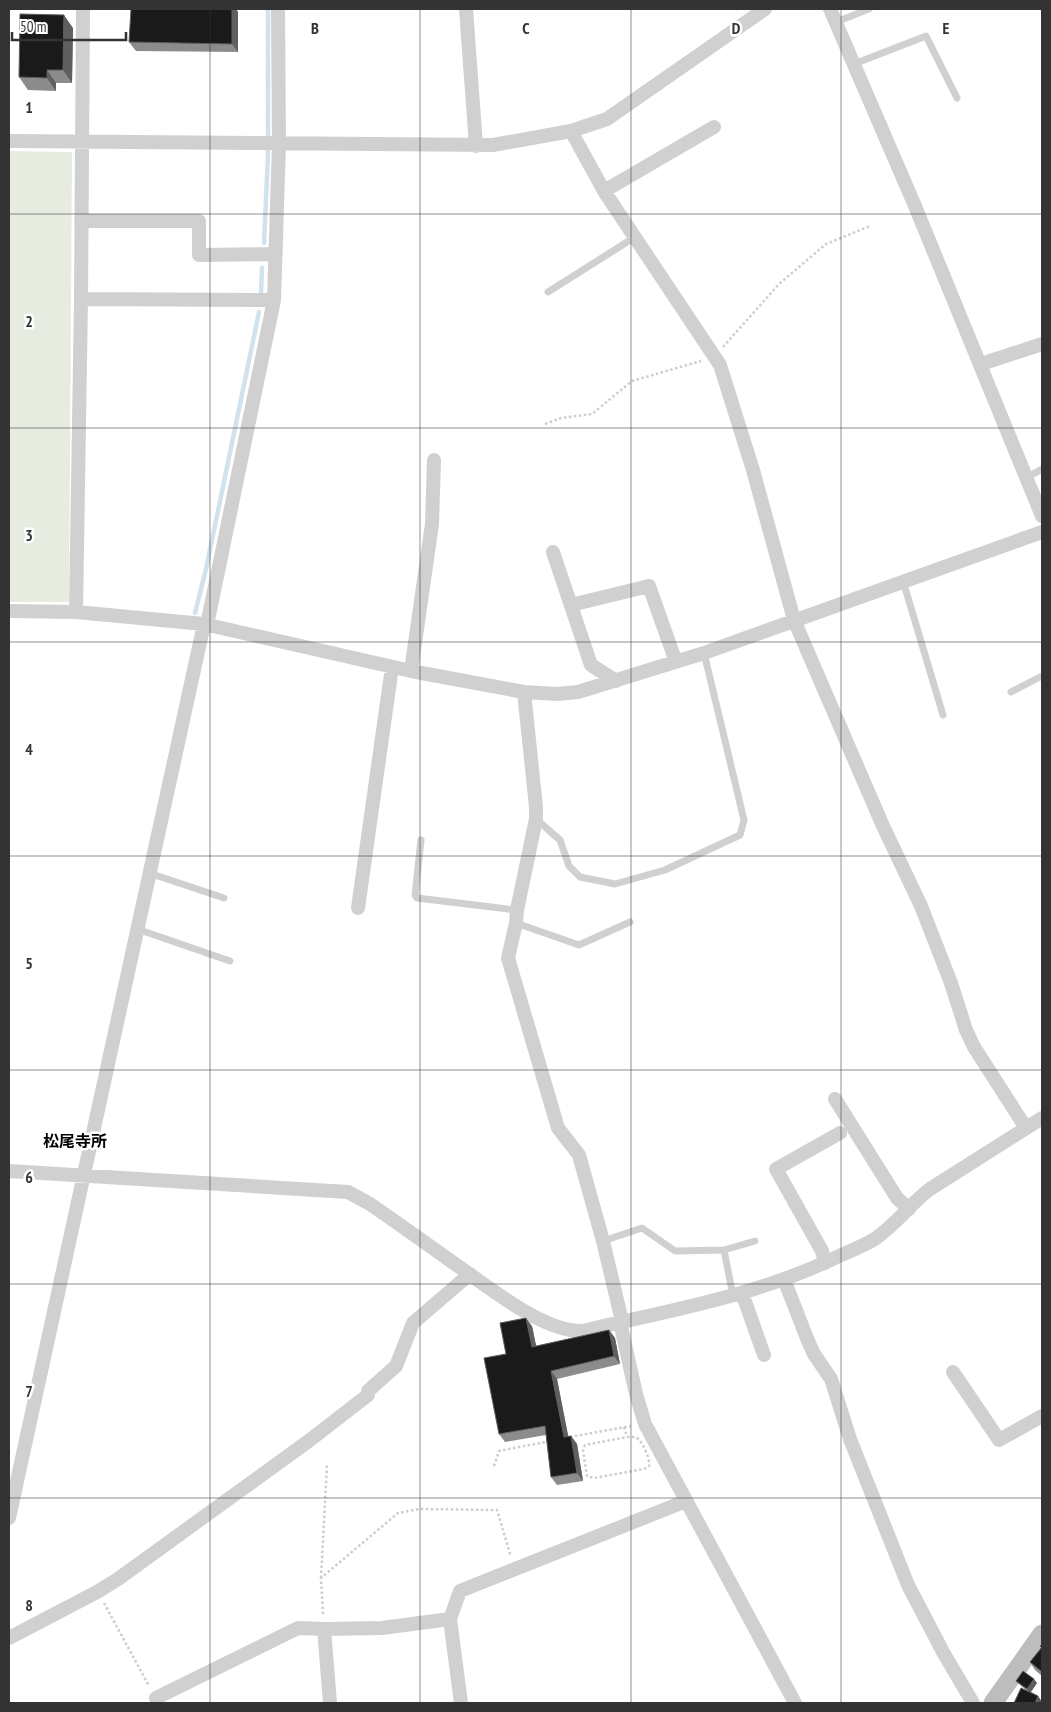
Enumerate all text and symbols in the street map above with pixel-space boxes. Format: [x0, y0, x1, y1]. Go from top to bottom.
scale bar [12, 10, 126, 42]
text: 50 m [20, 17, 46, 36]
text: B [311, 18, 319, 38]
text: C [522, 18, 530, 38]
text: D [732, 18, 741, 38]
text: E [943, 18, 950, 38]
text: 1 [25, 97, 33, 117]
text: 2 [25, 311, 33, 331]
text: 3 [25, 525, 33, 545]
text: 4 [25, 739, 33, 759]
text: 5 [25, 953, 33, 973]
district label: 松尾寺所 [43, 1131, 107, 1151]
text: 6 [25, 1167, 33, 1187]
text: 7 [25, 1381, 33, 1401]
text: 8 [25, 1595, 33, 1615]

